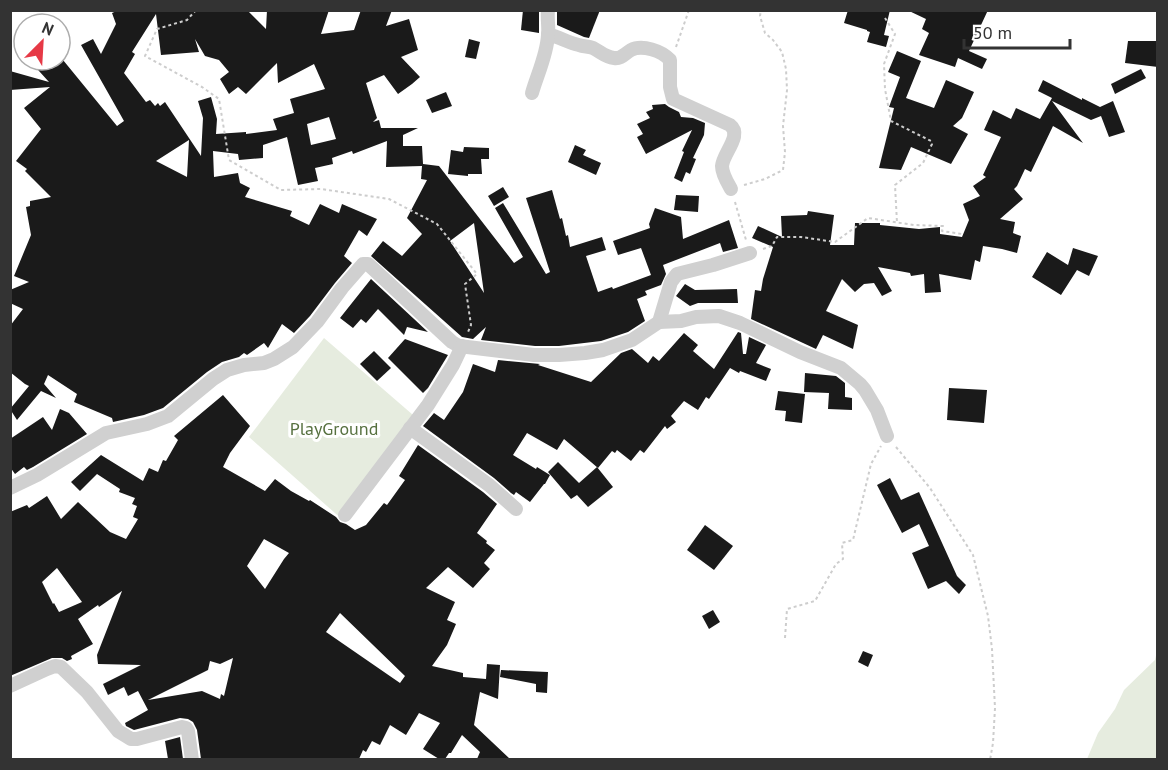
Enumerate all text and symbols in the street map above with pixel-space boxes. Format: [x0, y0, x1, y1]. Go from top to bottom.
north arrow [12, 12, 72, 72]
scale bar [964, 12, 1070, 50]
text: N [39, 17, 57, 40]
text: 50 m [973, 21, 1012, 44]
park label: PlayGround [290, 417, 378, 440]

